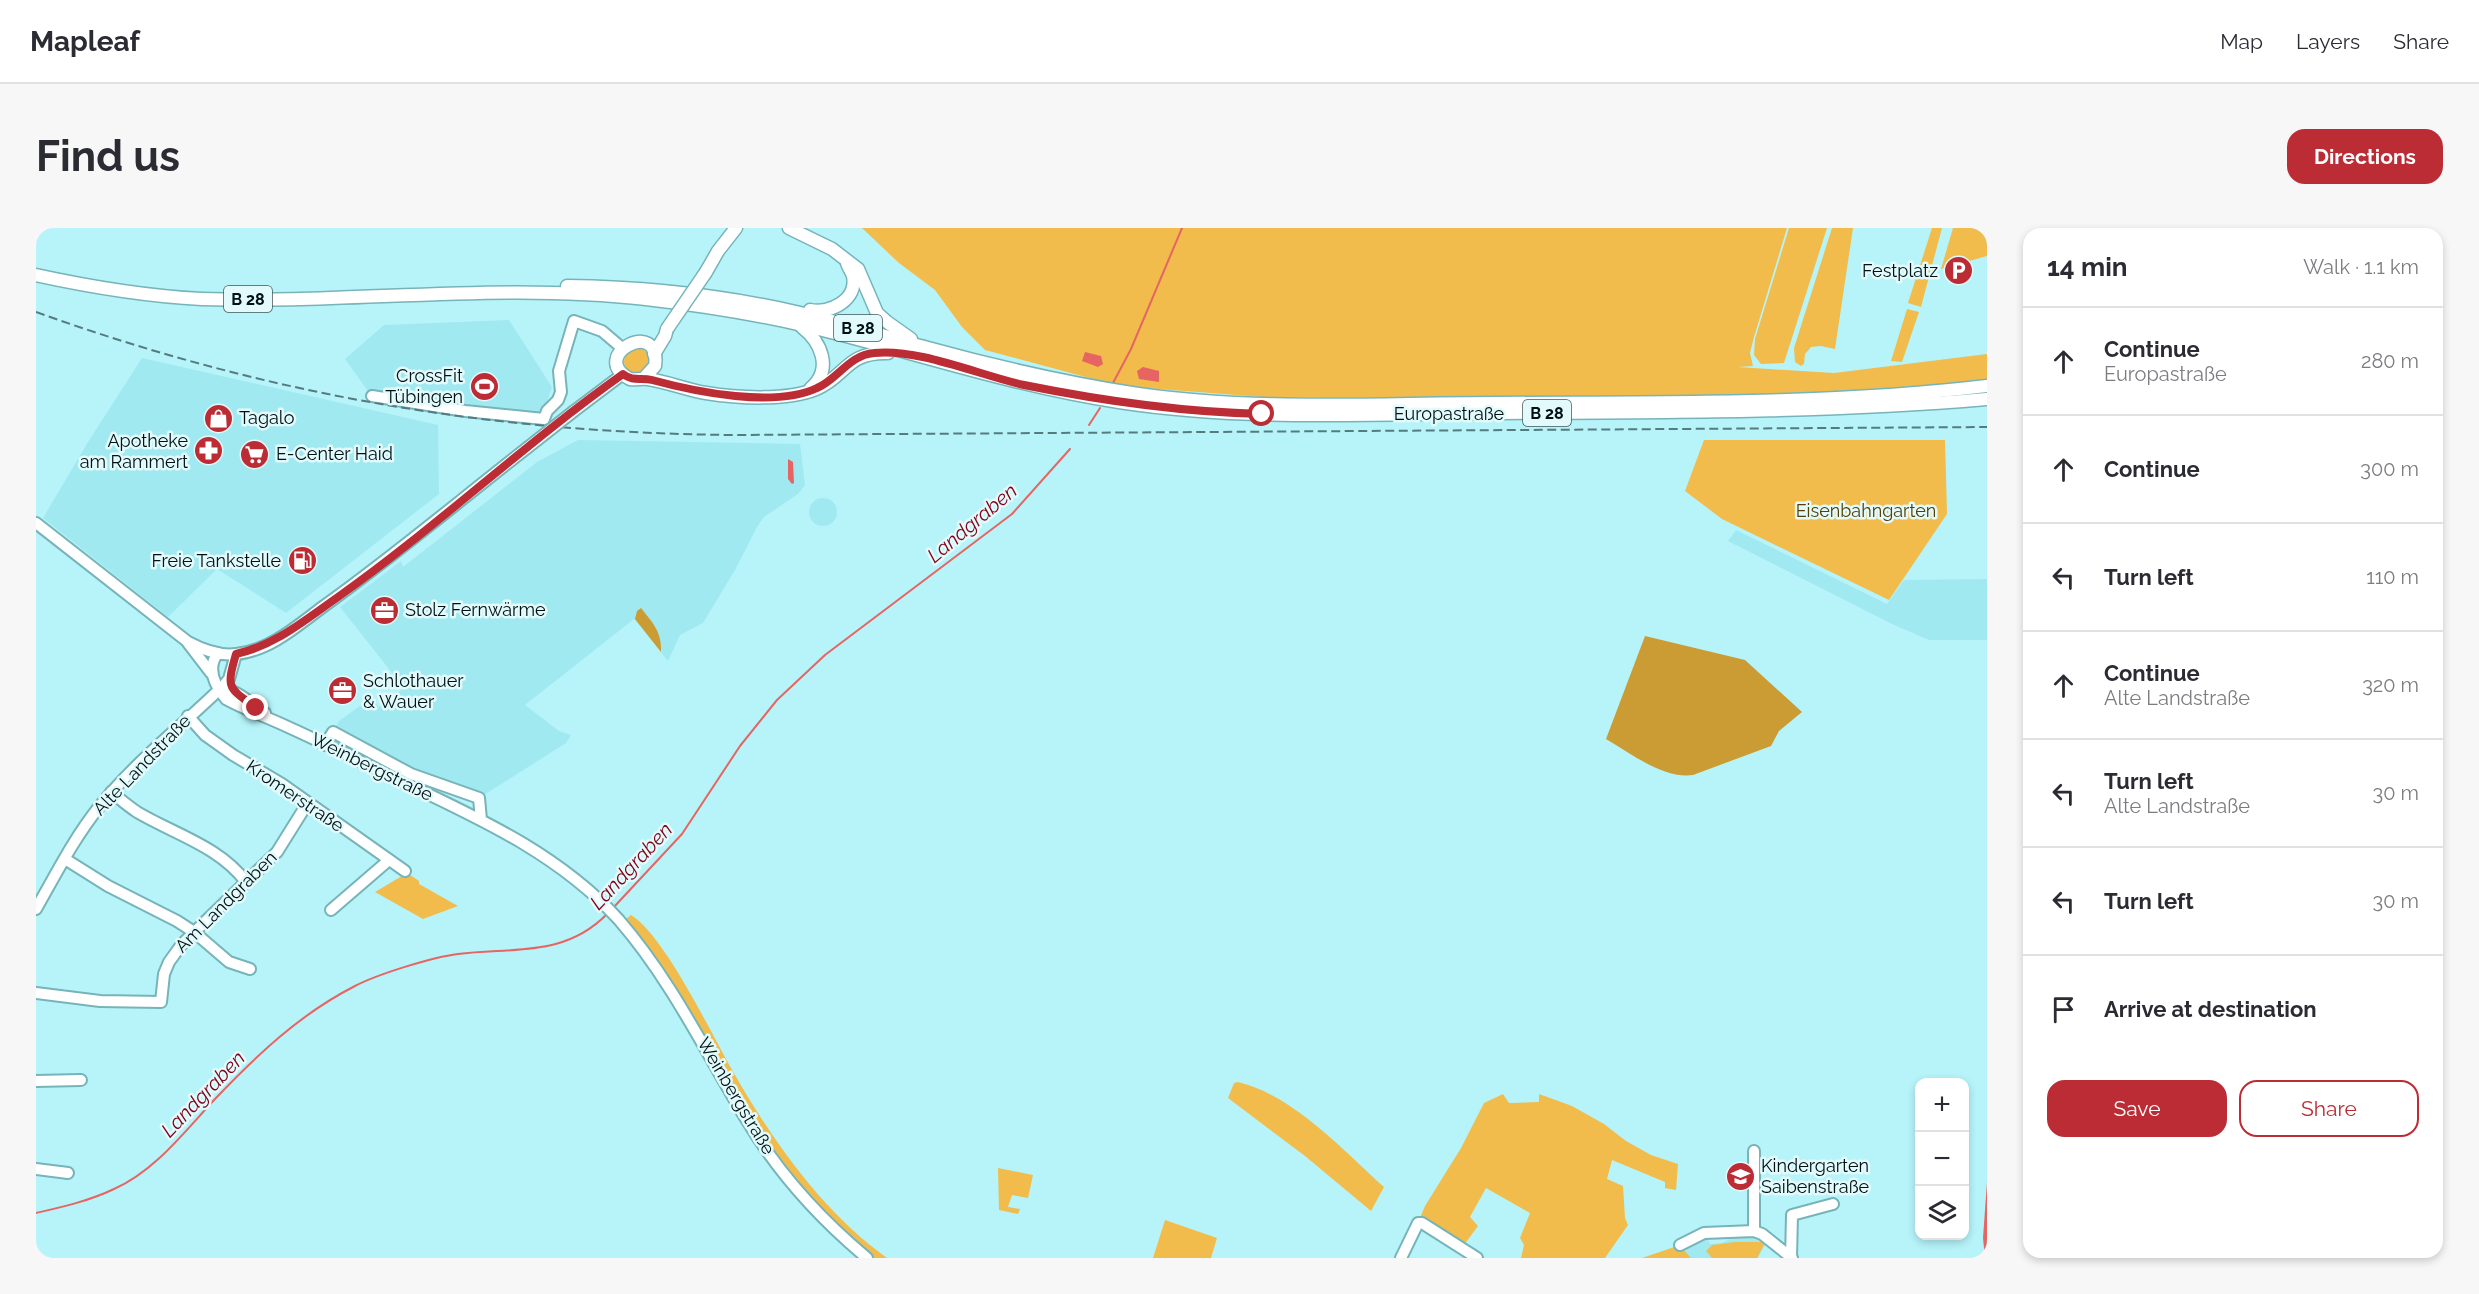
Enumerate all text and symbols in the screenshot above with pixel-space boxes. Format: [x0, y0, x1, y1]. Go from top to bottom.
text: Mapleaf [30, 25, 140, 58]
text: Map [2220, 29, 2263, 54]
text: Layers [2296, 29, 2360, 54]
text: Share [2393, 29, 2449, 54]
button: Directions [2287, 129, 2443, 184]
text: Find us [36, 132, 180, 181]
text: 14 min [2047, 252, 2127, 282]
parking icon: Festplatz [1943, 255, 1975, 287]
text: Walk · 1.1 km [2303, 255, 2419, 279]
place label: Festplatz [1862, 260, 1938, 281]
road number: B 28 [224, 286, 272, 312]
road number: B 28 [834, 315, 882, 341]
text: Continue [2104, 336, 2200, 362]
icon: ahead [2047, 345, 2080, 378]
text: 280 m [2361, 349, 2419, 373]
text: Europastraße [2104, 362, 2227, 386]
place label: CrossFit Tübingen [385, 365, 463, 407]
sports icon: CrossFit Tübingen [468, 370, 500, 402]
route start [1248, 400, 1274, 426]
road number: B 28 [1523, 400, 1571, 426]
shop icon: Tagalo [202, 402, 234, 434]
street label: Europastraße [1394, 403, 1505, 424]
place label: Tagalo [239, 407, 295, 428]
place label: Apotheke am Rammert [80, 430, 188, 472]
pharmacy icon: Apotheke am Rammert [193, 435, 225, 467]
supermarket icon: E-Center Haid [239, 438, 271, 470]
place label: E-Center Haid [276, 443, 393, 464]
icon: ahead [2047, 453, 2080, 486]
text: Continue [2104, 456, 2200, 482]
text: 300 m [2360, 457, 2419, 481]
water label: Landgraben [922, 478, 1022, 568]
park label: Eisenbahngarten [1796, 500, 1936, 521]
fuel station icon: Freie Tankstelle [286, 545, 318, 577]
place label: Freie Tankstelle [152, 550, 281, 571]
icon: left [2047, 561, 2080, 594]
text: Turn left [2104, 564, 2194, 590]
text: 110 m [2366, 565, 2419, 589]
office icon: Stolz Fernwärme [368, 594, 400, 626]
place label: Stolz Fernwärme [405, 599, 546, 620]
text: Continue [2104, 660, 2200, 686]
icon: ahead [2047, 669, 2080, 702]
place label: Schlothauer & Wauer [363, 670, 464, 712]
text: 320 m [2362, 673, 2419, 697]
office icon: Schlothauer & Wauer [326, 675, 358, 707]
text: Alte Landstraße [2104, 686, 2250, 710]
route end [242, 694, 268, 720]
street label: Alte Landstraße [88, 710, 195, 819]
street label: Weinbergstraße [308, 728, 437, 805]
street label: Kromerstraße [243, 755, 348, 836]
text: Turn left [2104, 768, 2194, 794]
icon: left [2047, 777, 2080, 810]
text: 30 m [2373, 781, 2419, 805]
text: Alte Landstraße [2104, 794, 2250, 818]
water label: Landgraben [585, 818, 677, 914]
street label: Am Landgraben [171, 847, 281, 957]
icon: left [2047, 885, 2080, 918]
text: Turn left [2104, 888, 2194, 914]
text: 30 m [2373, 889, 2419, 913]
icon: arrive [2047, 993, 2080, 1026]
text: Arrive at destination [2104, 996, 2317, 1022]
street label: Weinbergstraße [693, 1033, 780, 1158]
water label: Landgraben [156, 1046, 250, 1142]
map controls [1915, 1078, 1969, 1240]
button: + [1915, 1078, 1969, 1132]
button: Save [2047, 1080, 2227, 1137]
button: Share [2239, 1080, 2419, 1137]
button: − [1915, 1132, 1969, 1186]
place label: Kindergarten Saibenstraße [1761, 1155, 1870, 1197]
school or university icon: Kindergarten Saibenstraße [1724, 1160, 1756, 1192]
button: layers [1915, 1186, 1969, 1240]

